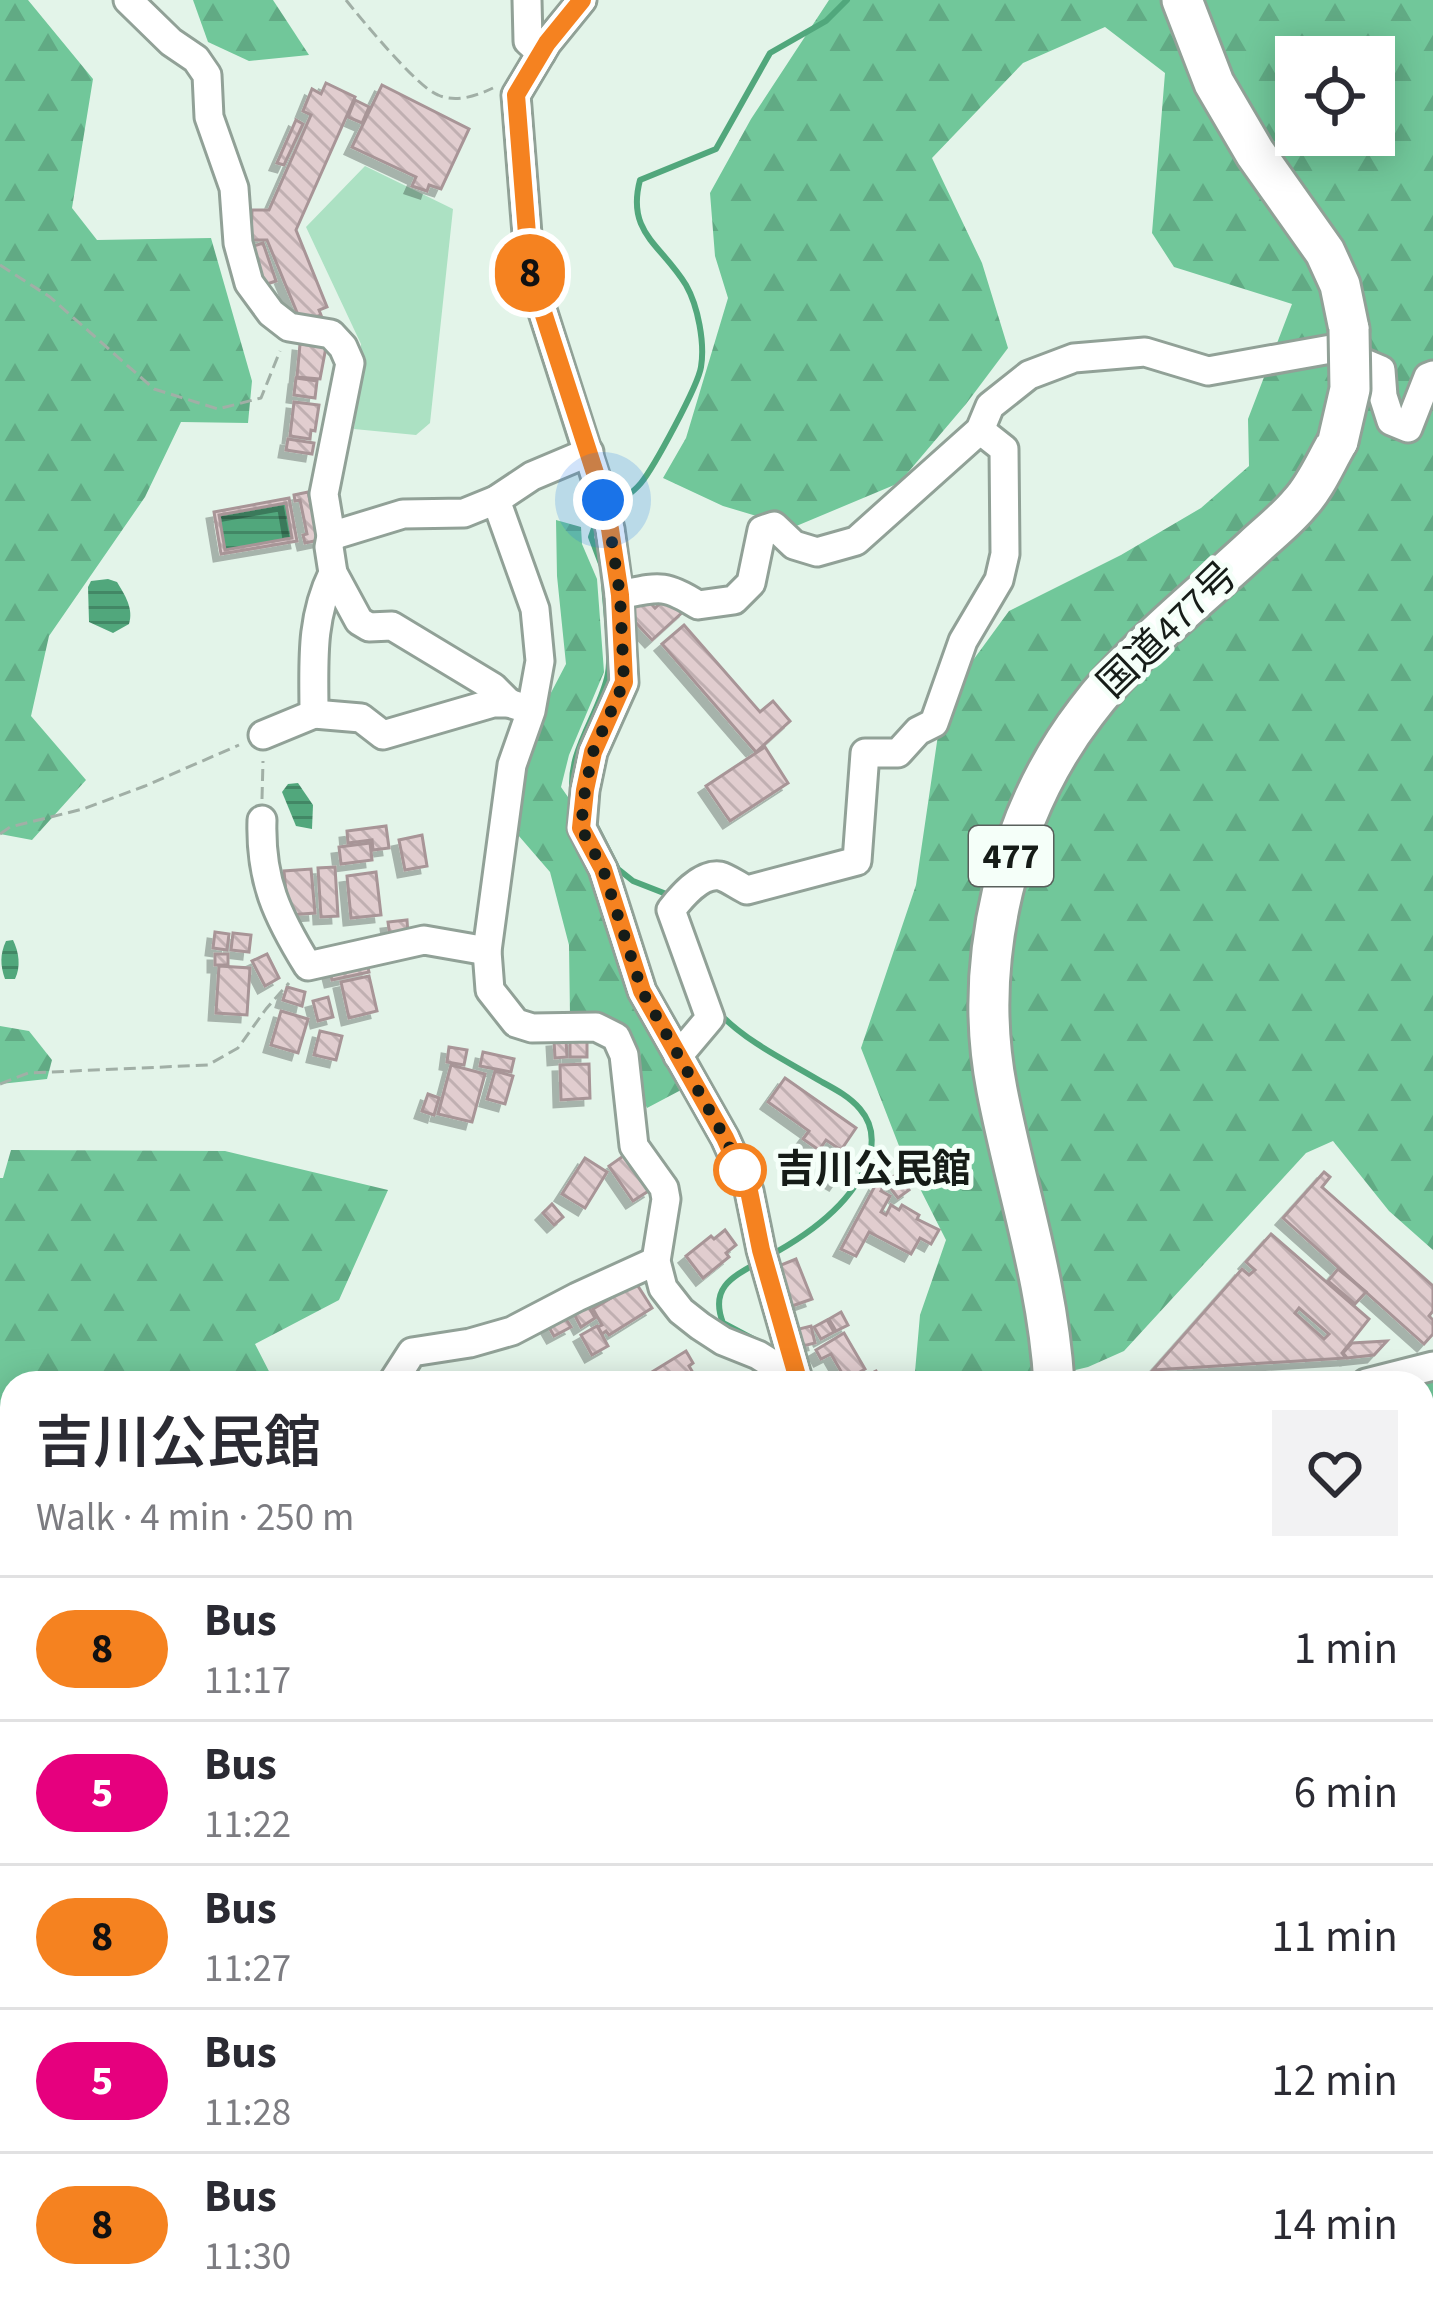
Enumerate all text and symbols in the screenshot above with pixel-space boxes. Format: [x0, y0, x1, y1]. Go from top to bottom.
map controls [1275, 36, 1395, 156]
button: locate [1275, 36, 1395, 156]
line badge: 8 [491, 234, 569, 312]
text: 8 [519, 243, 541, 303]
your location [573, 470, 633, 530]
street label: 国道477号 [1086, 549, 1250, 711]
road number: 477 [969, 826, 1053, 886]
place label: 吉川公民館 [776, 1142, 971, 1198]
marker: 吉川公民館 [715, 1145, 765, 1195]
text: 吉川公民館 [36, 1404, 321, 1485]
button: heart [1272, 1410, 1398, 1536]
text: Walk · 4 min · 250 m [36, 1490, 354, 1546]
text: Bus [204, 1589, 277, 1653]
text: 1 min [1294, 1617, 1398, 1681]
text: 8 [91, 1619, 113, 1679]
text: 11:17 [204, 1653, 291, 1709]
text: Bus [204, 1733, 277, 1797]
text: 6 min [1294, 1761, 1398, 1825]
text: 5 [91, 1763, 113, 1823]
text: 11:22 [204, 1797, 291, 1853]
text: Bus [204, 1877, 277, 1941]
text: 11 min [1271, 1905, 1398, 1969]
text: 8 [91, 1907, 113, 1967]
text: 11:27 [204, 1941, 291, 1997]
text: Bus [204, 2021, 277, 2085]
text: 12 min [1271, 2049, 1398, 2113]
text: 5 [91, 2051, 113, 2111]
text: 11:28 [204, 2085, 291, 2141]
text: Bus [204, 2165, 277, 2229]
text: 14 min [1271, 2193, 1398, 2257]
text: 8 [91, 2195, 113, 2255]
text: 11:30 [204, 2229, 291, 2285]

